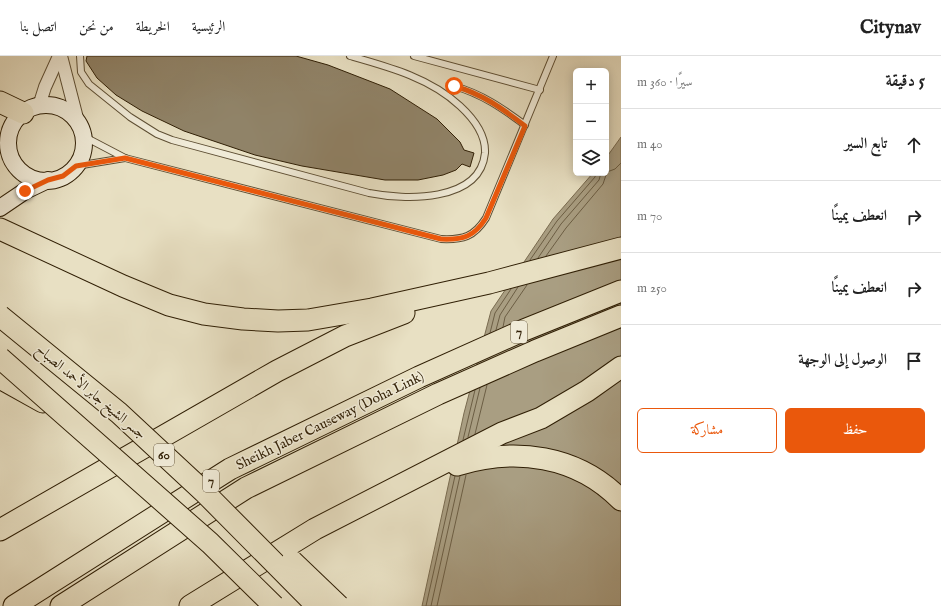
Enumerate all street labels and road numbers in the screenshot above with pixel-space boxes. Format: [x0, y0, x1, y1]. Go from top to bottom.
road number: 7 [511, 321, 527, 343]
street label: جسر الشيخ جابر الأحمد الصباح [30, 339, 151, 446]
street label: Sheikh Jaber Causeway (Doha Link) [233, 368, 427, 474]
road number: 60 [154, 444, 174, 466]
road number: 7 [203, 470, 219, 492]

